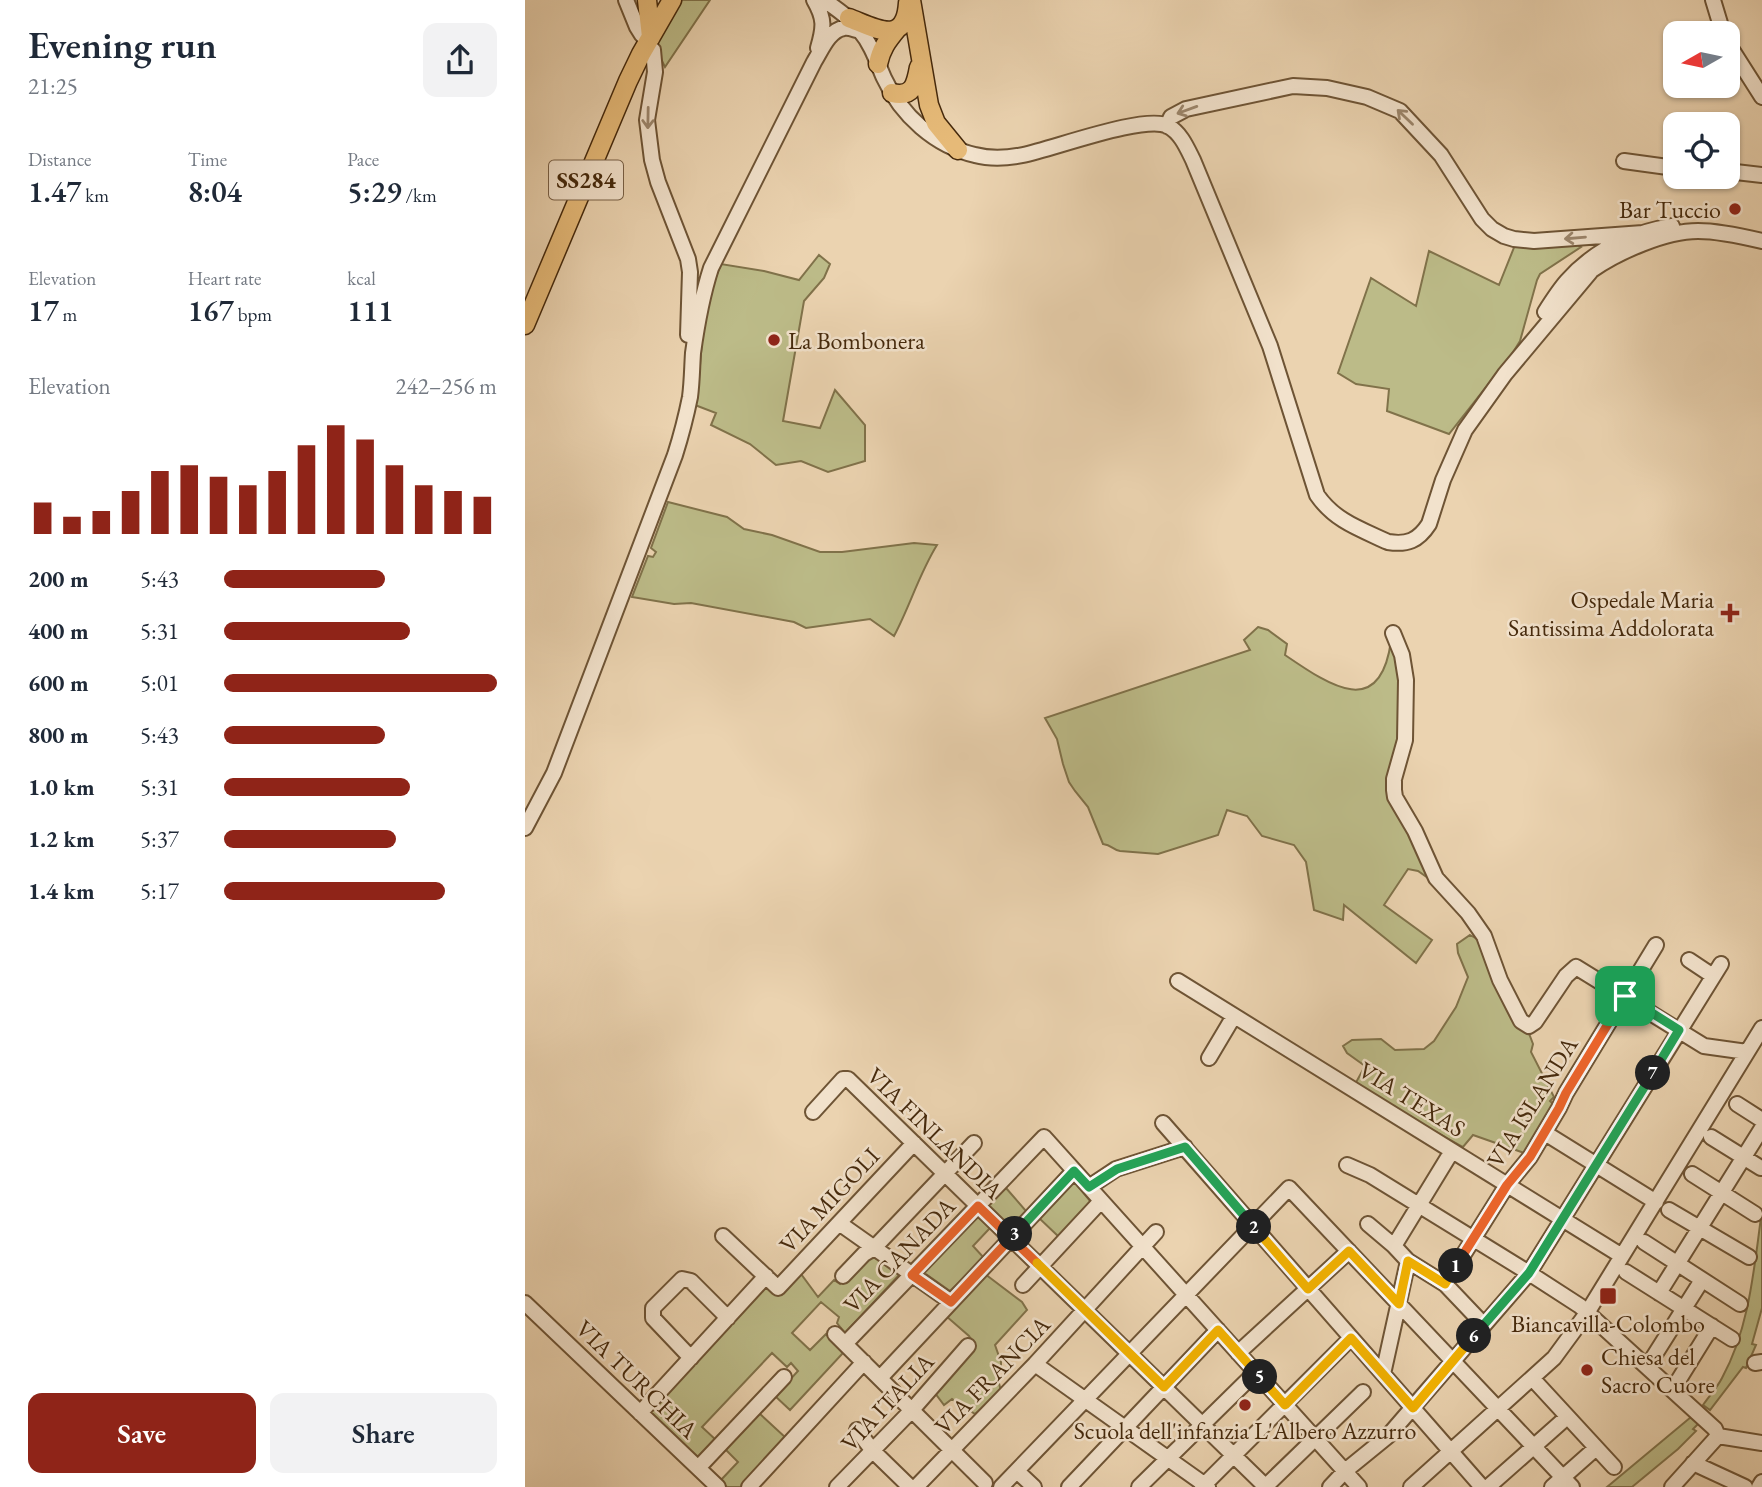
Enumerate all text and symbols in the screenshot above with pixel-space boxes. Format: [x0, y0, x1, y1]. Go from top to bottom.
text: Evening run [28, 20, 217, 69]
north arrow [1663, 21, 1739, 98]
map controls [1663, 21, 1740, 189]
button: share [423, 23, 497, 97]
text: 21:25 [28, 71, 78, 101]
one-way arrow [1177, 105, 1199, 117]
one-way arrow [641, 106, 655, 129]
one-way arrow [1397, 109, 1414, 126]
button: locate [1663, 112, 1740, 189]
text: Distance [28, 147, 91, 172]
text: Time [188, 147, 227, 172]
text: Pace [347, 147, 379, 172]
road number: SS284 [549, 160, 623, 200]
text: 1.47 [28, 172, 81, 211]
text: 8:04 [188, 172, 242, 211]
text: 5:29 [347, 172, 402, 211]
text: km [81, 183, 109, 208]
text: /km [402, 183, 437, 208]
place label: Bar Tuccio [1619, 194, 1721, 225]
marker: Bar Tuccio [1727, 201, 1743, 217]
one-way arrow [1564, 232, 1586, 245]
text: Elevation [28, 266, 96, 291]
text: Heart rate [188, 266, 261, 291]
text: kcal [347, 266, 376, 291]
text: 17 [28, 291, 59, 330]
text: 167 [188, 291, 234, 330]
text: 111 [347, 291, 394, 330]
text: m [59, 302, 77, 327]
text: bpm [234, 302, 272, 327]
place label: La Bombonera [788, 325, 925, 356]
marker: La Bombonera [766, 332, 782, 348]
text: Elevation [28, 371, 111, 401]
text: 242–256 m [396, 371, 497, 401]
text: 200 m [28, 564, 89, 594]
text: 5:43 [140, 564, 179, 594]
place label: Ospedale Maria Santissima Addolorata [1508, 584, 1714, 643]
marker: Ospedale Maria Santissima Addolorata [1720, 603, 1740, 623]
text: 400 m [28, 616, 89, 646]
text: 5:31 [140, 616, 179, 646]
text: 600 m [28, 668, 89, 698]
text: 5:01 [140, 668, 179, 698]
text: 800 m [28, 720, 89, 750]
text: 5:43 [140, 720, 179, 750]
text: 1.0 km [28, 772, 95, 802]
text: 5:31 [140, 772, 179, 802]
text: 1.2 km [28, 824, 95, 854]
text: 5:37 [140, 824, 179, 854]
text: 1.4 km [28, 876, 95, 906]
text: 5:17 [140, 876, 179, 906]
pin [1595, 966, 1655, 1026]
icon: arrive [1606, 977, 1644, 1015]
street label: VIA ISLANDA [1479, 1030, 1585, 1173]
street label: VIA TEXAS [1353, 1054, 1471, 1144]
pin: 7 [1635, 1056, 1671, 1090]
street label: VIA FINLANDIA [860, 1060, 1010, 1206]
text: 7 [1647, 1060, 1658, 1085]
street label: VIA MIGOLI [772, 1141, 886, 1259]
street label: VIA CANADA [836, 1190, 962, 1319]
pin: 2 [1237, 1210, 1271, 1244]
text: 2 [1248, 1214, 1259, 1239]
pin: 3 [997, 1216, 1033, 1252]
text: 3 [1009, 1221, 1020, 1246]
pin: 1 [1439, 1248, 1473, 1284]
text: 1 [1450, 1253, 1461, 1278]
marker: Biancavilla-Colombo [1598, 1286, 1618, 1306]
place label: Biancavilla-Colombo [1511, 1308, 1705, 1339]
street label: VIA FRANCIA [928, 1309, 1057, 1441]
street label: VIA TURCHIA [569, 1313, 705, 1445]
pin: 6 [1457, 1318, 1492, 1354]
text: 6 [1468, 1323, 1479, 1348]
place label: Chiesa del Sacro Cuore [1601, 1341, 1715, 1400]
street label: VIA ITALIA [834, 1346, 941, 1458]
pin: 5 [1243, 1360, 1277, 1394]
marker: Chiesa del Sacro Cuore [1579, 1362, 1595, 1378]
text: 5 [1254, 1364, 1265, 1389]
button: Save [28, 1393, 256, 1473]
button: Share [270, 1393, 497, 1473]
marker: Scuola dell'infanzia L'Albero Azzurro [1237, 1397, 1253, 1413]
place label: Scuola dell'infanzia L'Albero Azzurro [1074, 1415, 1416, 1446]

